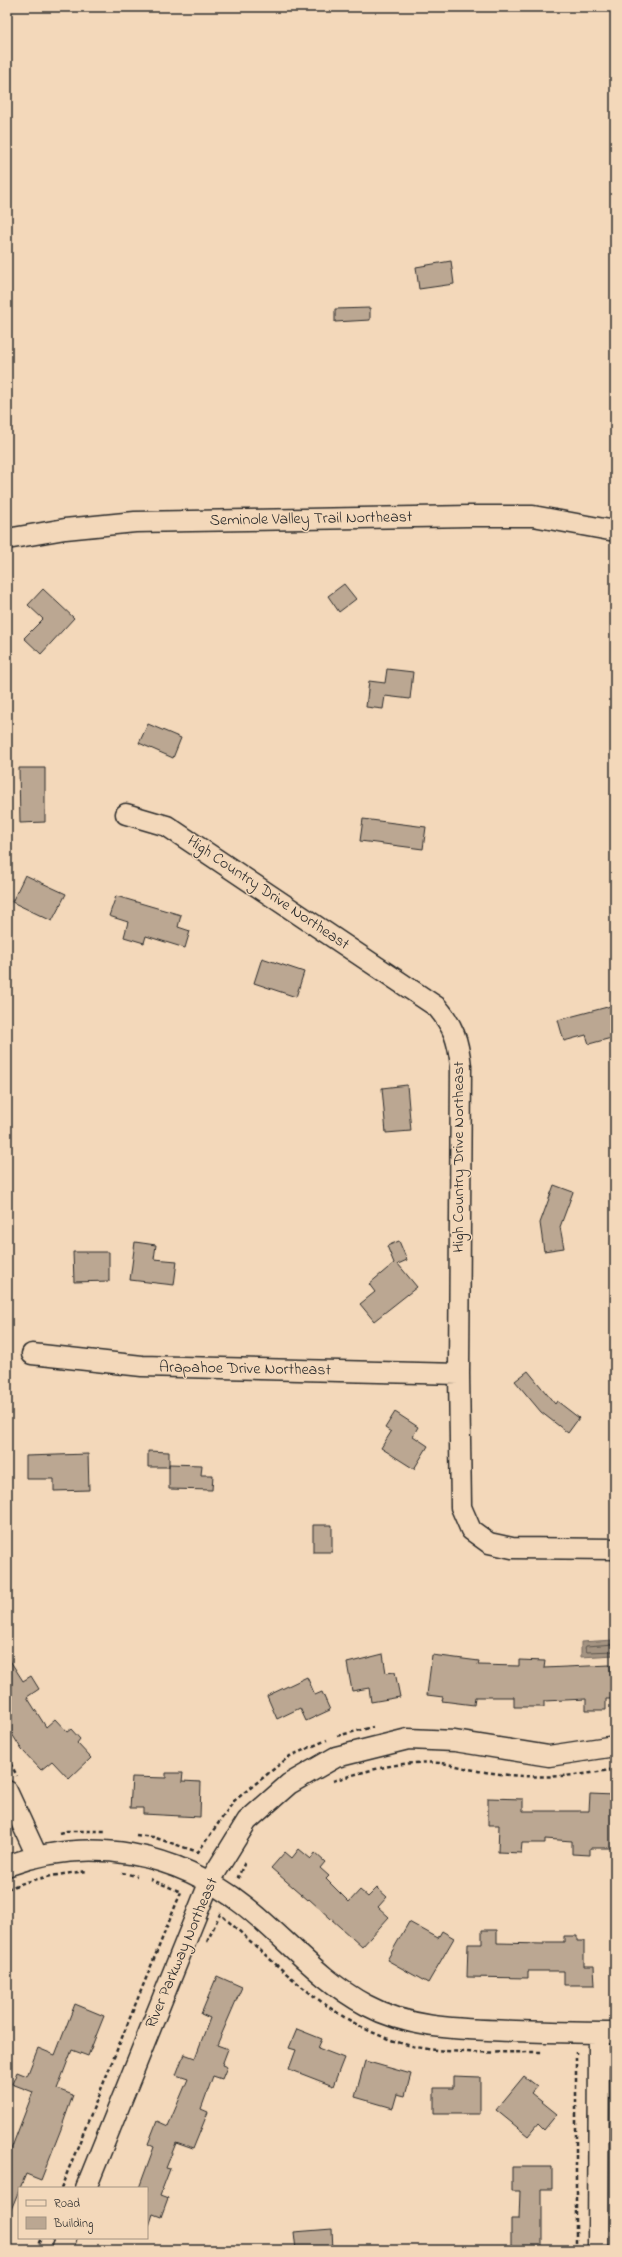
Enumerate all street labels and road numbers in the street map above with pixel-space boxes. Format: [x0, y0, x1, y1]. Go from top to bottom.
street label: Seminole Valley Trail Northeast [209, 505, 413, 533]
street label: High Country Drive Northeast [182, 830, 355, 957]
street label: High Country Drive Northeast [447, 1061, 471, 1253]
street label: Arapahoe Drive Northeast [159, 1356, 332, 1383]
street label: River Parkway Northeast [139, 1873, 225, 2032]

